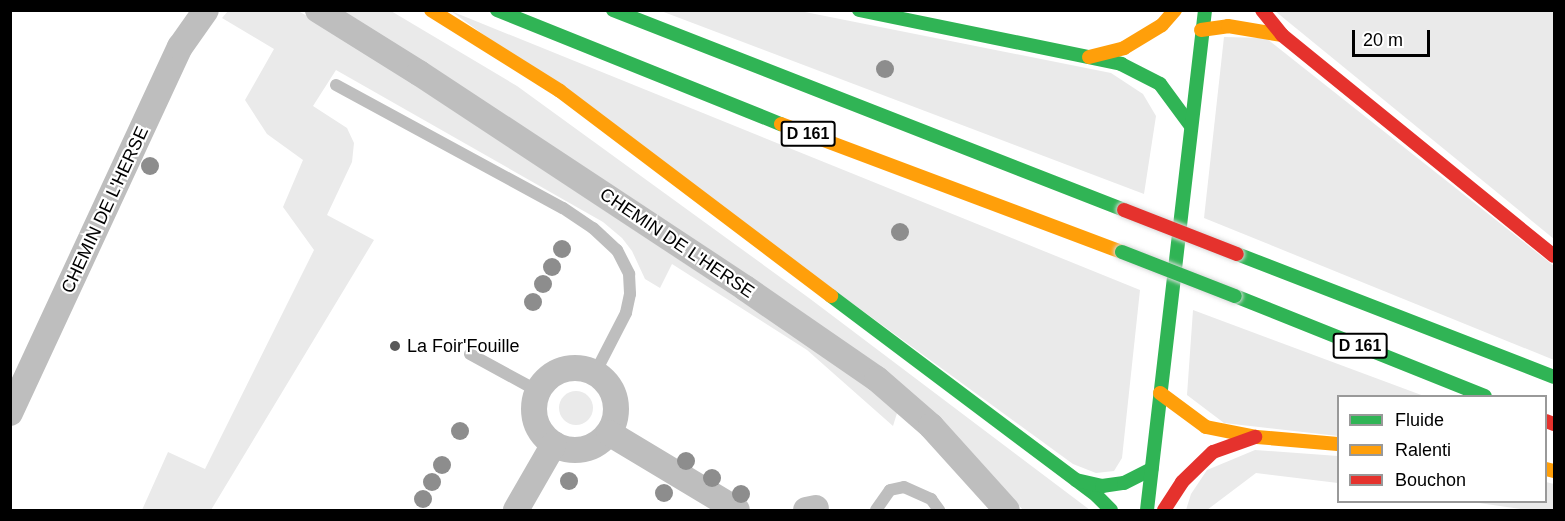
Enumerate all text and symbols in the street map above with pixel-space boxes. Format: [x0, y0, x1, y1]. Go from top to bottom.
scale bar [1355, 18, 1433, 56]
text: 20 m [1363, 30, 1403, 50]
road number: D 161 [780, 121, 836, 147]
street label: CHEMIN DE L'HERSE [57, 123, 153, 297]
street label: CHEMIN DE L'HERSE [596, 183, 758, 303]
road number: D 161 [1332, 333, 1388, 359]
place label: La Foir'Fouille [407, 335, 519, 357]
marker: La Foir'Fouille [388, 339, 402, 353]
legend [1337, 395, 1547, 503]
text: Fluide [1395, 410, 1444, 430]
text: Ralenti [1395, 440, 1451, 460]
text: Bouchon [1395, 470, 1466, 490]

